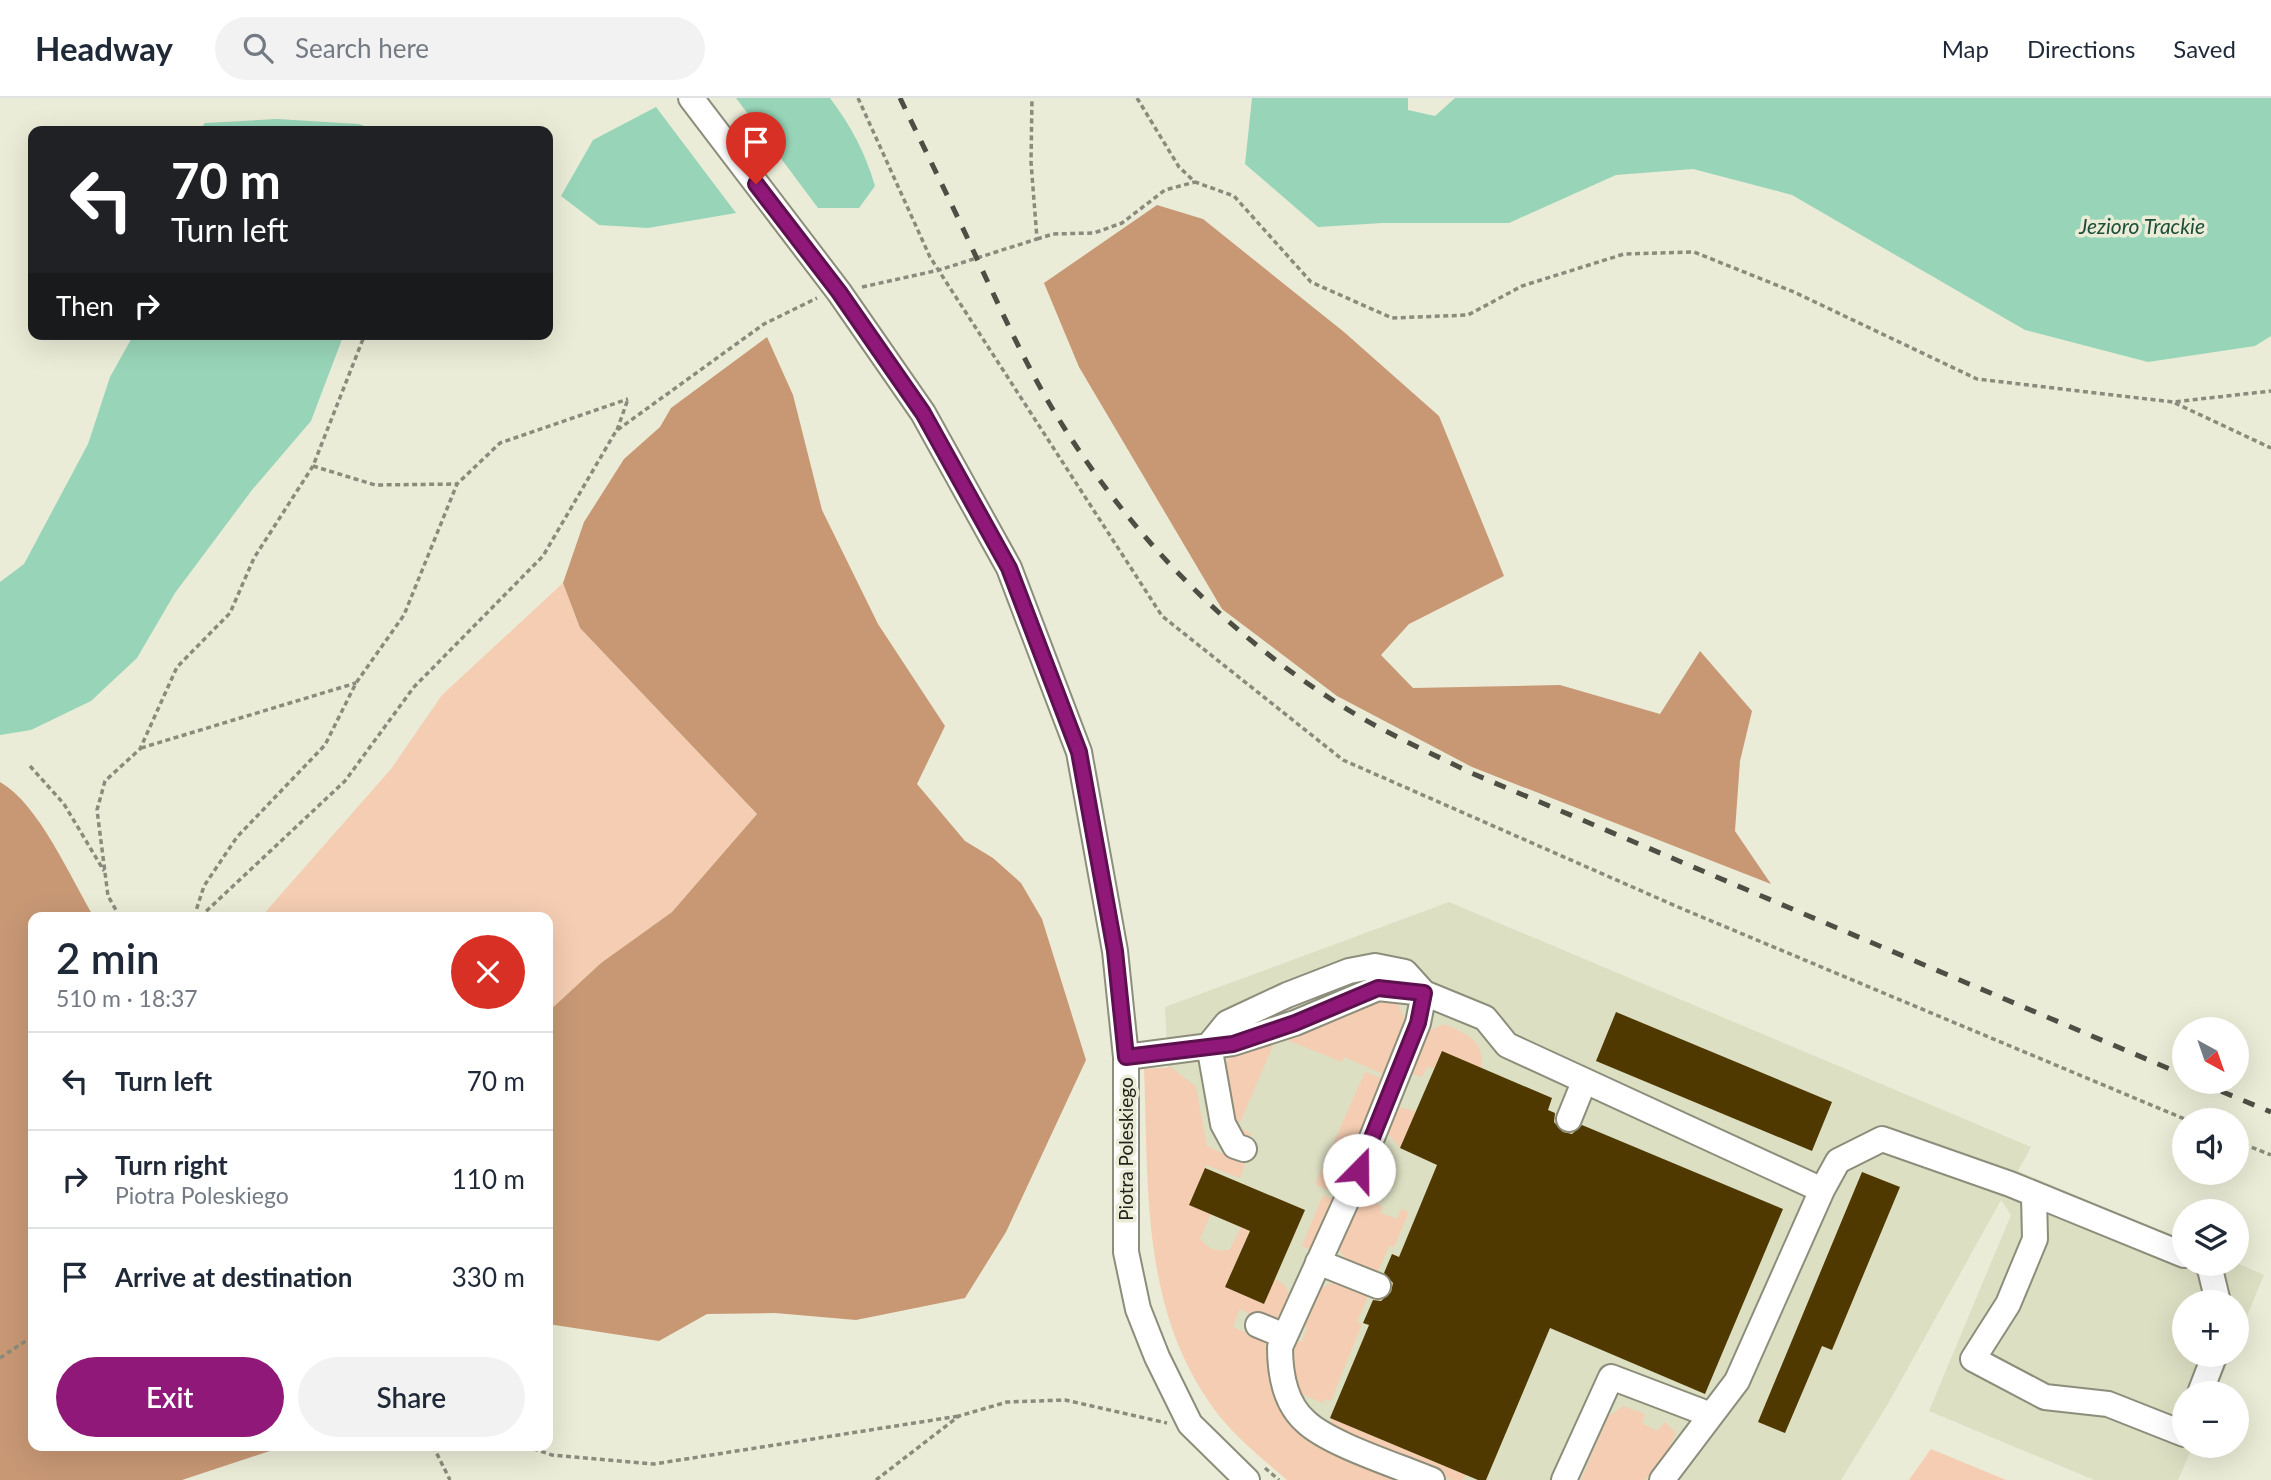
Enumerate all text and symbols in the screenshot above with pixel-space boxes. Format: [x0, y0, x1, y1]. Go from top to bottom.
search box [215, 17, 705, 80]
text: Headway [35, 28, 173, 68]
icon: search [239, 29, 277, 67]
text: Search here [295, 32, 429, 64]
text: Map [1942, 34, 1989, 63]
text: Directions [2027, 34, 2135, 63]
text: Saved [2173, 34, 2236, 63]
pin [726, 112, 786, 184]
icon: arrive [737, 123, 775, 161]
text: 70 m [171, 151, 281, 209]
icon: left [56, 154, 147, 245]
text: Turn left [171, 210, 288, 249]
water label: Jezioro Trackie [2078, 213, 2205, 238]
icon: right [128, 287, 166, 325]
text: Then [56, 290, 114, 322]
text: 2 min [56, 933, 160, 983]
button: close [451, 935, 525, 1009]
text: 510 m · 18:37 [56, 984, 198, 1012]
north arrow [2172, 1017, 2249, 1094]
map controls [2172, 1017, 2249, 1458]
icon: left [56, 1062, 94, 1100]
text: Turn left [115, 1065, 212, 1097]
text: 70 m [467, 1065, 525, 1097]
street label: Piotra Poleskiego [1114, 1077, 1137, 1221]
button: sound [2172, 1108, 2249, 1185]
position arrow [1322, 1133, 1396, 1207]
text: Turn right [115, 1149, 228, 1181]
icon: right [56, 1160, 94, 1198]
text: 110 m [452, 1163, 525, 1195]
text: Piotra Poleskiego [115, 1181, 289, 1209]
button: layers [2172, 1199, 2249, 1276]
icon: arrive [56, 1258, 94, 1296]
text: Arrive at destination [115, 1261, 352, 1293]
text: 330 m [452, 1261, 525, 1293]
button: + [2172, 1290, 2249, 1367]
button: Exit [56, 1357, 284, 1437]
button: Share [298, 1357, 525, 1437]
button: − [2172, 1381, 2249, 1458]

